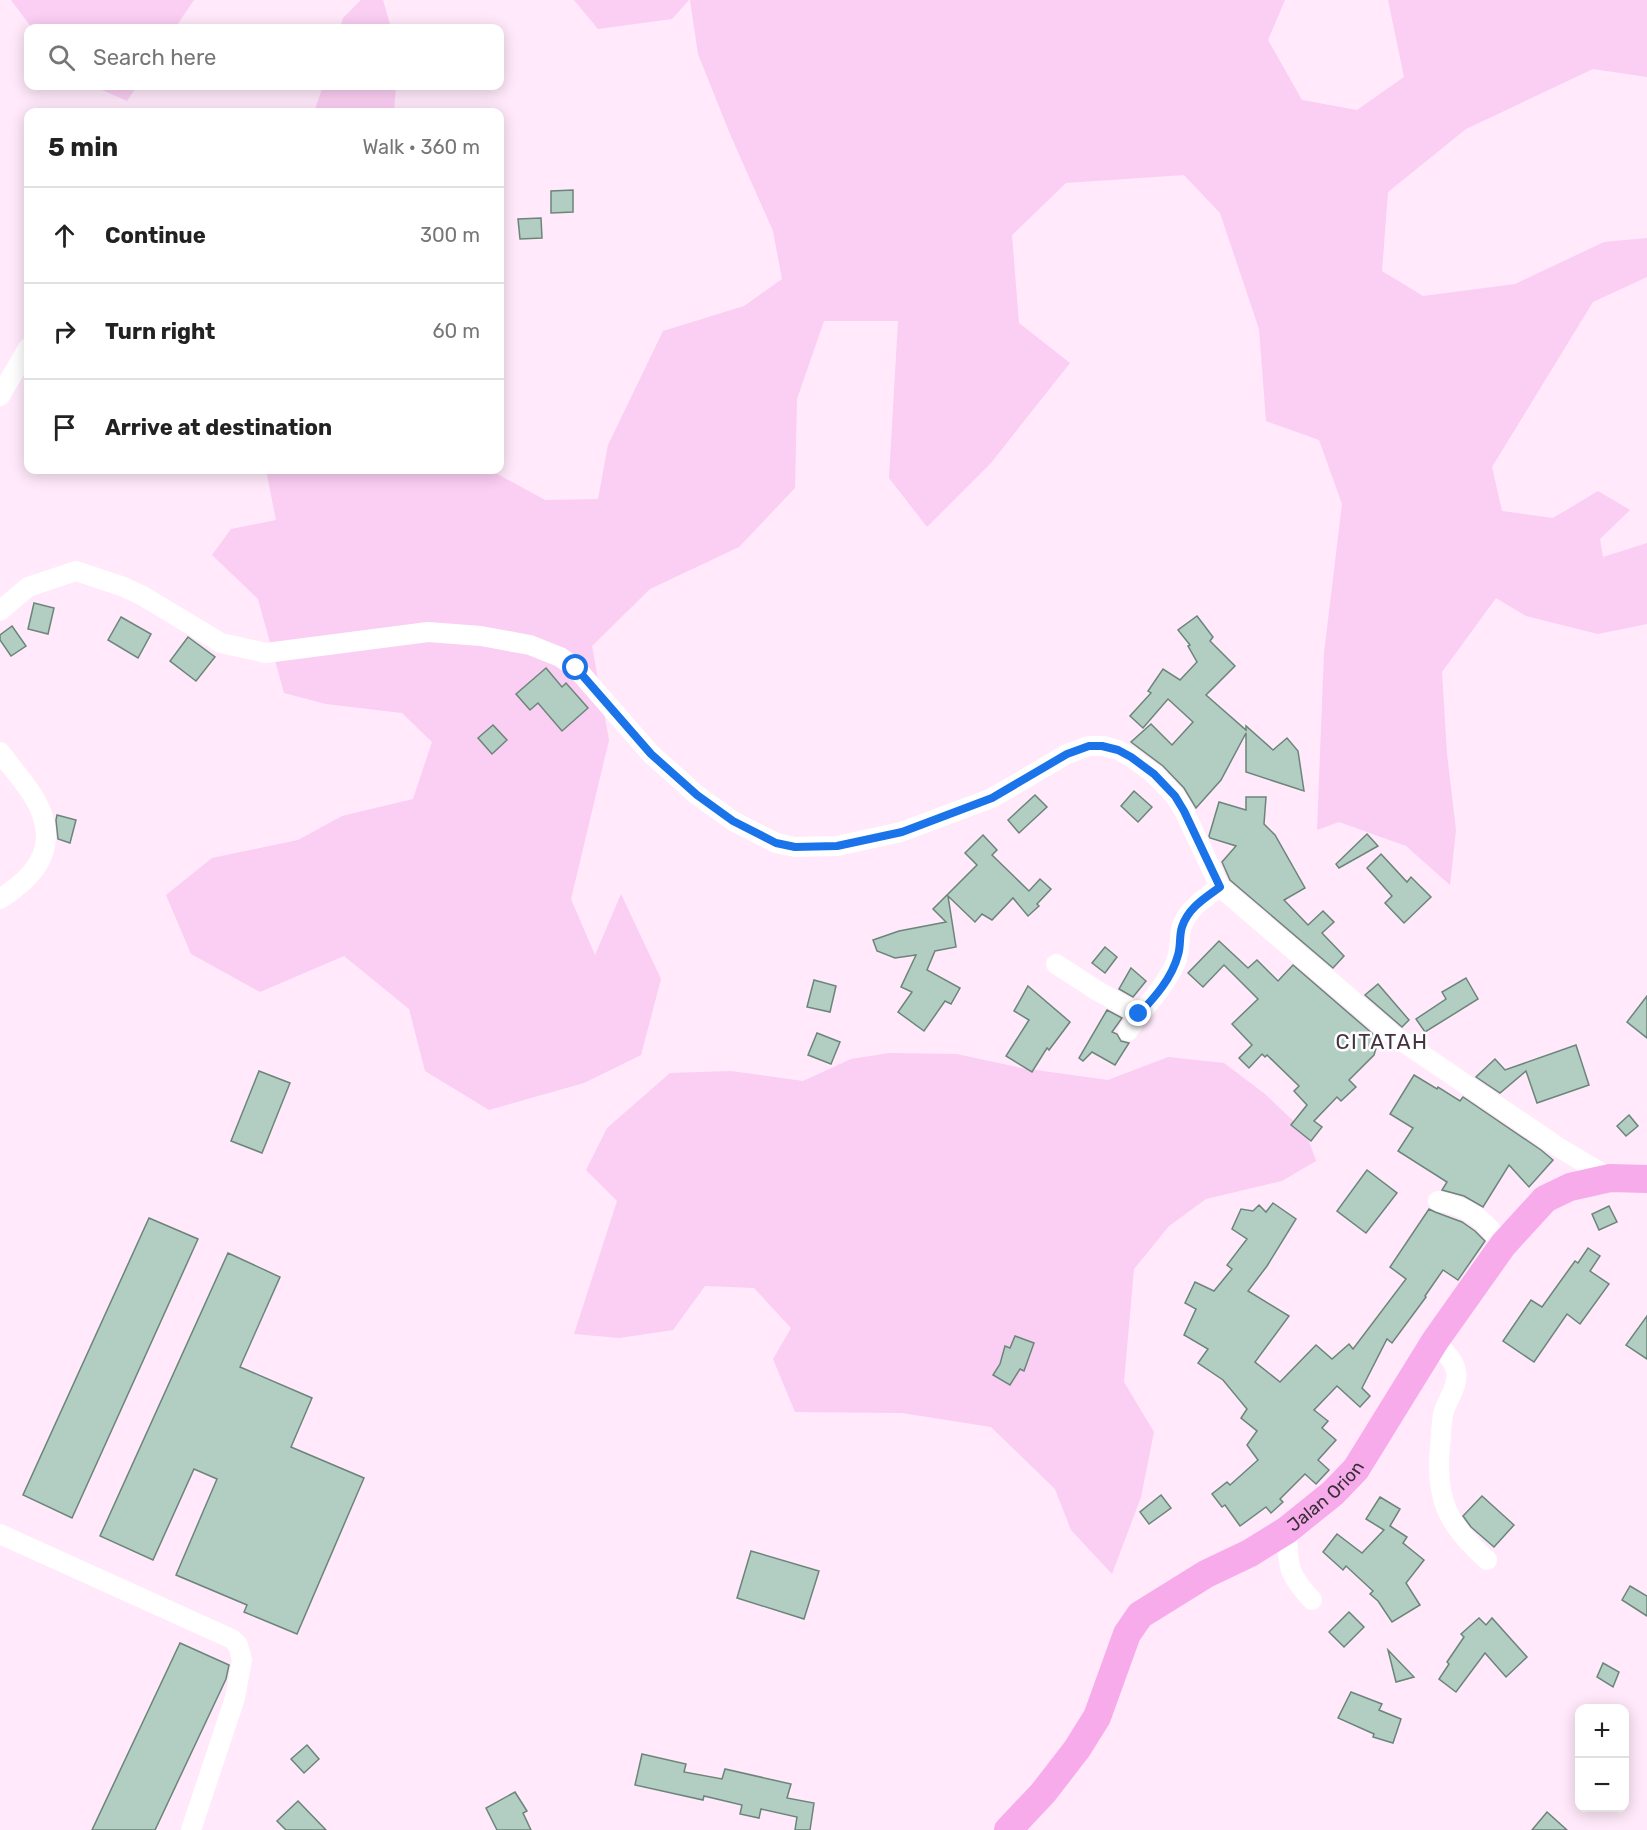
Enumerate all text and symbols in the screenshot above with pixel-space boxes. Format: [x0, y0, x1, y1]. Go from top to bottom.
search box [24, 24, 504, 90]
icon: search [45, 41, 78, 74]
text: Search here [93, 44, 216, 71]
text: 5 min [48, 132, 118, 163]
text: Walk · 360 m [363, 135, 480, 159]
icon: ahead [48, 219, 81, 252]
text: Continue [105, 222, 206, 249]
text: 300 m [420, 223, 480, 247]
icon: right [48, 315, 81, 348]
text: Turn right [105, 318, 215, 345]
text: 60 m [433, 319, 480, 343]
icon: arrive [48, 411, 81, 444]
text: Arrive at destination [105, 414, 332, 441]
route start [562, 654, 588, 680]
route end [1125, 1000, 1151, 1026]
district label: CITATAH [1335, 1029, 1429, 1054]
street label: Jalan Orion [1283, 1457, 1369, 1536]
map controls [1575, 1704, 1629, 1812]
button: + [1575, 1704, 1629, 1758]
button: − [1575, 1758, 1629, 1812]

